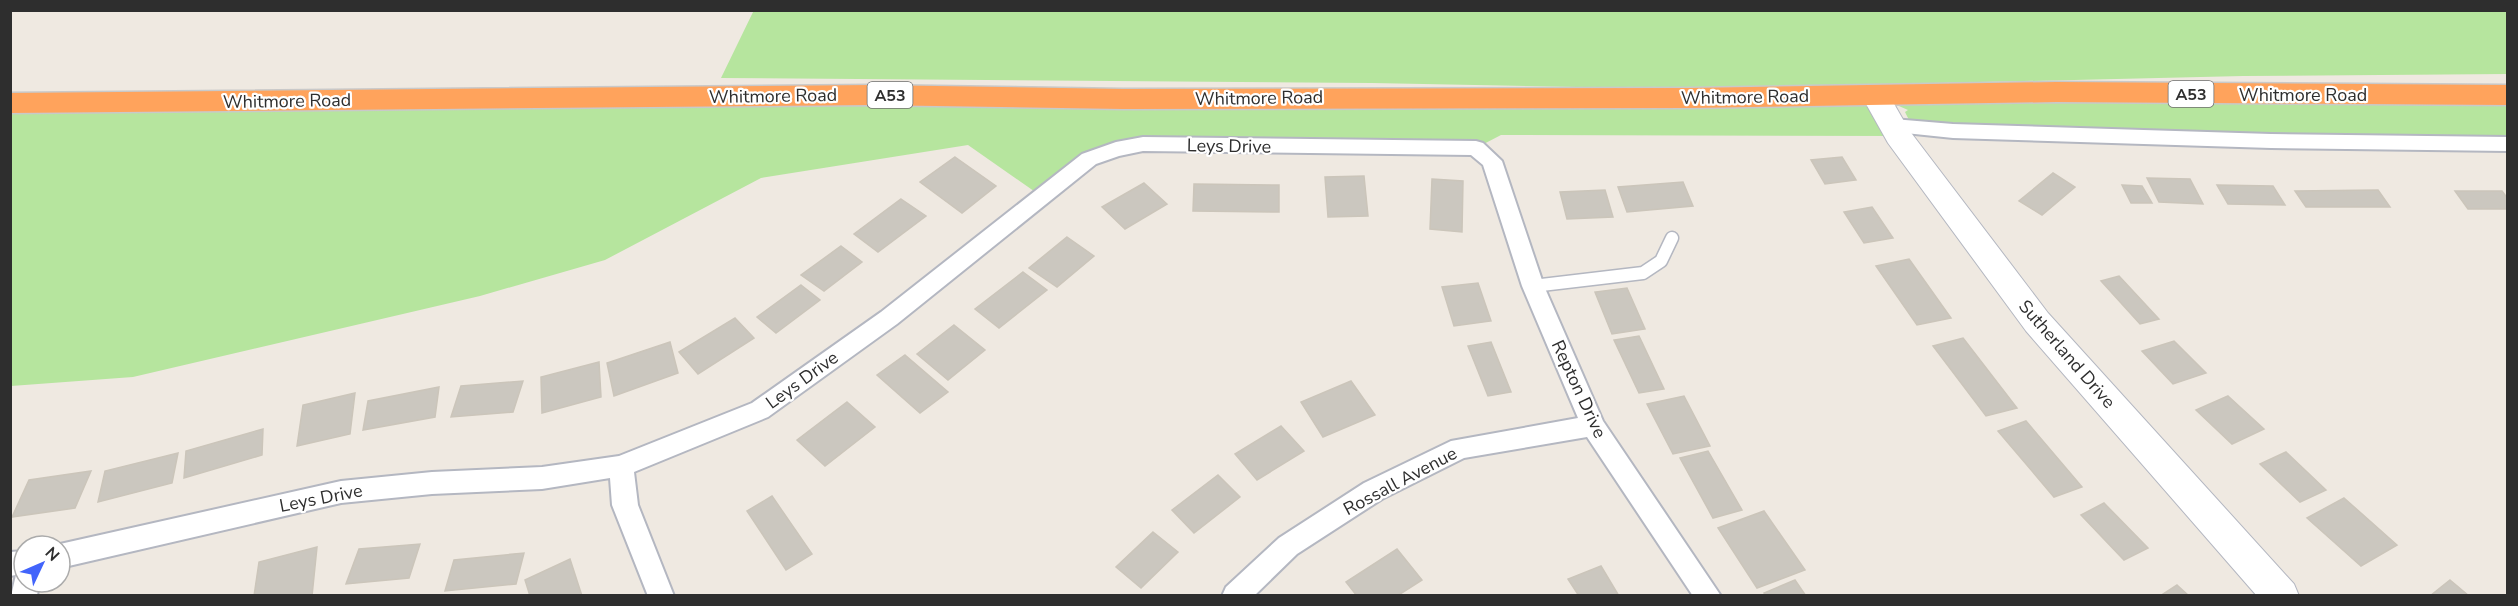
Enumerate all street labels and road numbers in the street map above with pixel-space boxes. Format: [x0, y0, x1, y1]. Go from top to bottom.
road number: A53 [2168, 81, 2214, 107]
road number: A53 [868, 82, 912, 108]
street label: Whitmore Road [709, 83, 837, 109]
street label: Whitmore Road [2239, 83, 2367, 107]
street label: Whitmore Road [1681, 84, 1809, 110]
street label: Whitmore Road [1195, 85, 1323, 111]
street label: Whitmore Road [223, 88, 351, 114]
street label: Leys Drive [1187, 133, 1271, 159]
street label: Sutherland Drive [2013, 295, 2121, 413]
street label: Repton Drive [1546, 336, 1612, 442]
street label: Leys Drive [761, 346, 843, 414]
street label: Rossall Avenue [1339, 441, 1461, 521]
street label: Leys Drive [277, 478, 365, 518]

